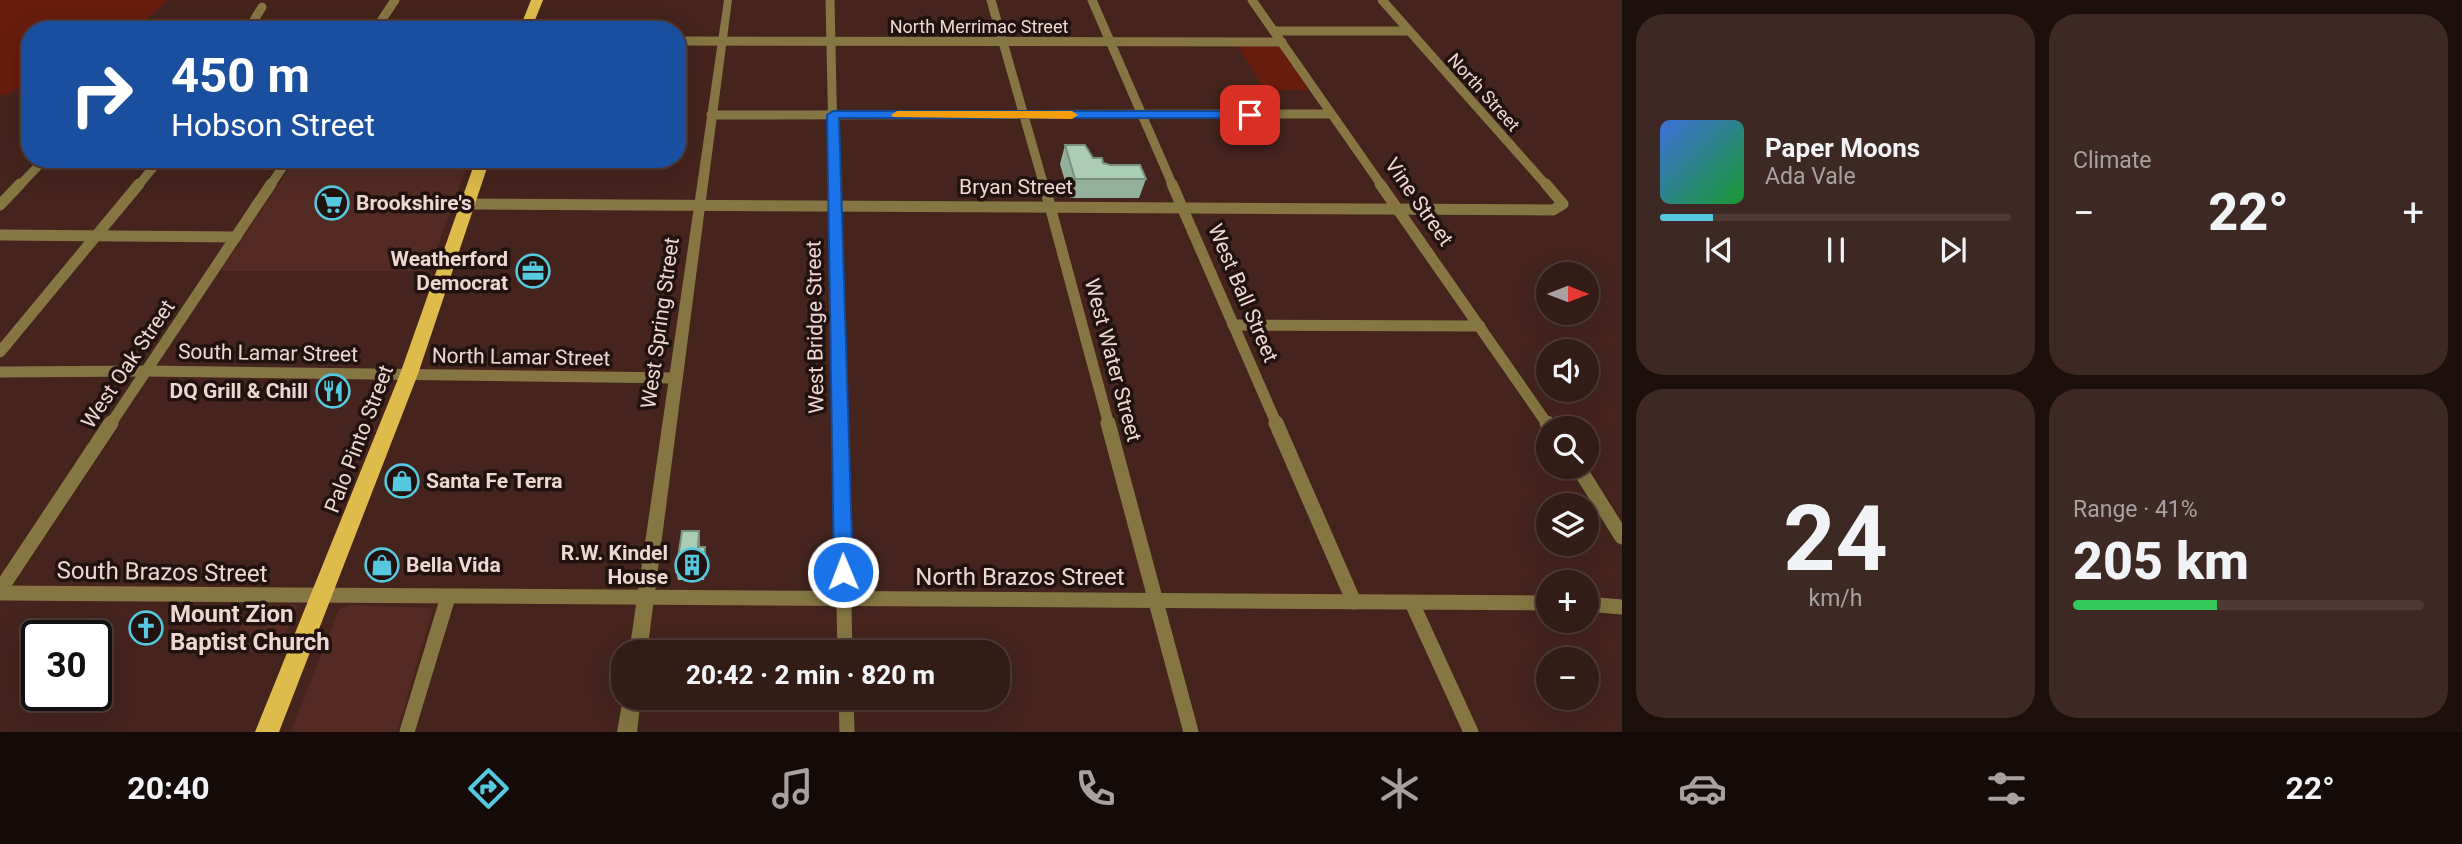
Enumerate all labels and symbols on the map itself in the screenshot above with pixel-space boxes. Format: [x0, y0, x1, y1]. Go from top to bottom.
street label: North Merrimac Street [890, 16, 1068, 37]
street label: North Street [1444, 49, 1524, 135]
pin [1220, 85, 1280, 145]
street label: Vine Street [1380, 153, 1458, 251]
street label: Bryan Street [959, 175, 1073, 199]
supermarket icon: Brookshire's [313, 184, 351, 222]
place label: Brookshire's [356, 191, 472, 215]
street label: West Ball Street [1203, 220, 1283, 366]
street label: West Spring Street [636, 236, 684, 410]
street label: West Bridge Street [801, 240, 829, 414]
place label: Weatherford Democrat [391, 247, 508, 295]
office icon: Weatherford Democrat [514, 252, 552, 290]
north arrow [1536, 262, 1600, 326]
street label: West Water Street [1080, 276, 1146, 444]
street label: West Oak Street [76, 295, 180, 433]
street label: South Lamar Street [178, 339, 358, 367]
street label: North Lamar Street [432, 343, 611, 371]
street label: Palo Pinto Street [320, 362, 398, 516]
restaurant icon: DQ Grill & Chill [314, 372, 352, 410]
place label: DQ Grill & Chill [170, 379, 308, 403]
shop icon: Santa Fe Terra [383, 462, 421, 500]
place label: Santa Fe Terra [426, 469, 563, 493]
position arrow [806, 535, 880, 609]
place label: R.W. Kindel House [561, 541, 668, 589]
shop icon: Bella Vida [363, 546, 401, 584]
building icon: R.W. Kindel House [673, 546, 711, 584]
place label: Bella Vida [406, 553, 501, 577]
street label: South Brazos Street [56, 556, 268, 588]
street label: North Brazos Street [915, 563, 1125, 591]
place label: Mount Zion Baptist Church [170, 600, 330, 656]
church icon: Mount Zion Baptist Church [127, 609, 165, 647]
speed limit sign: 30 [21, 620, 112, 711]

